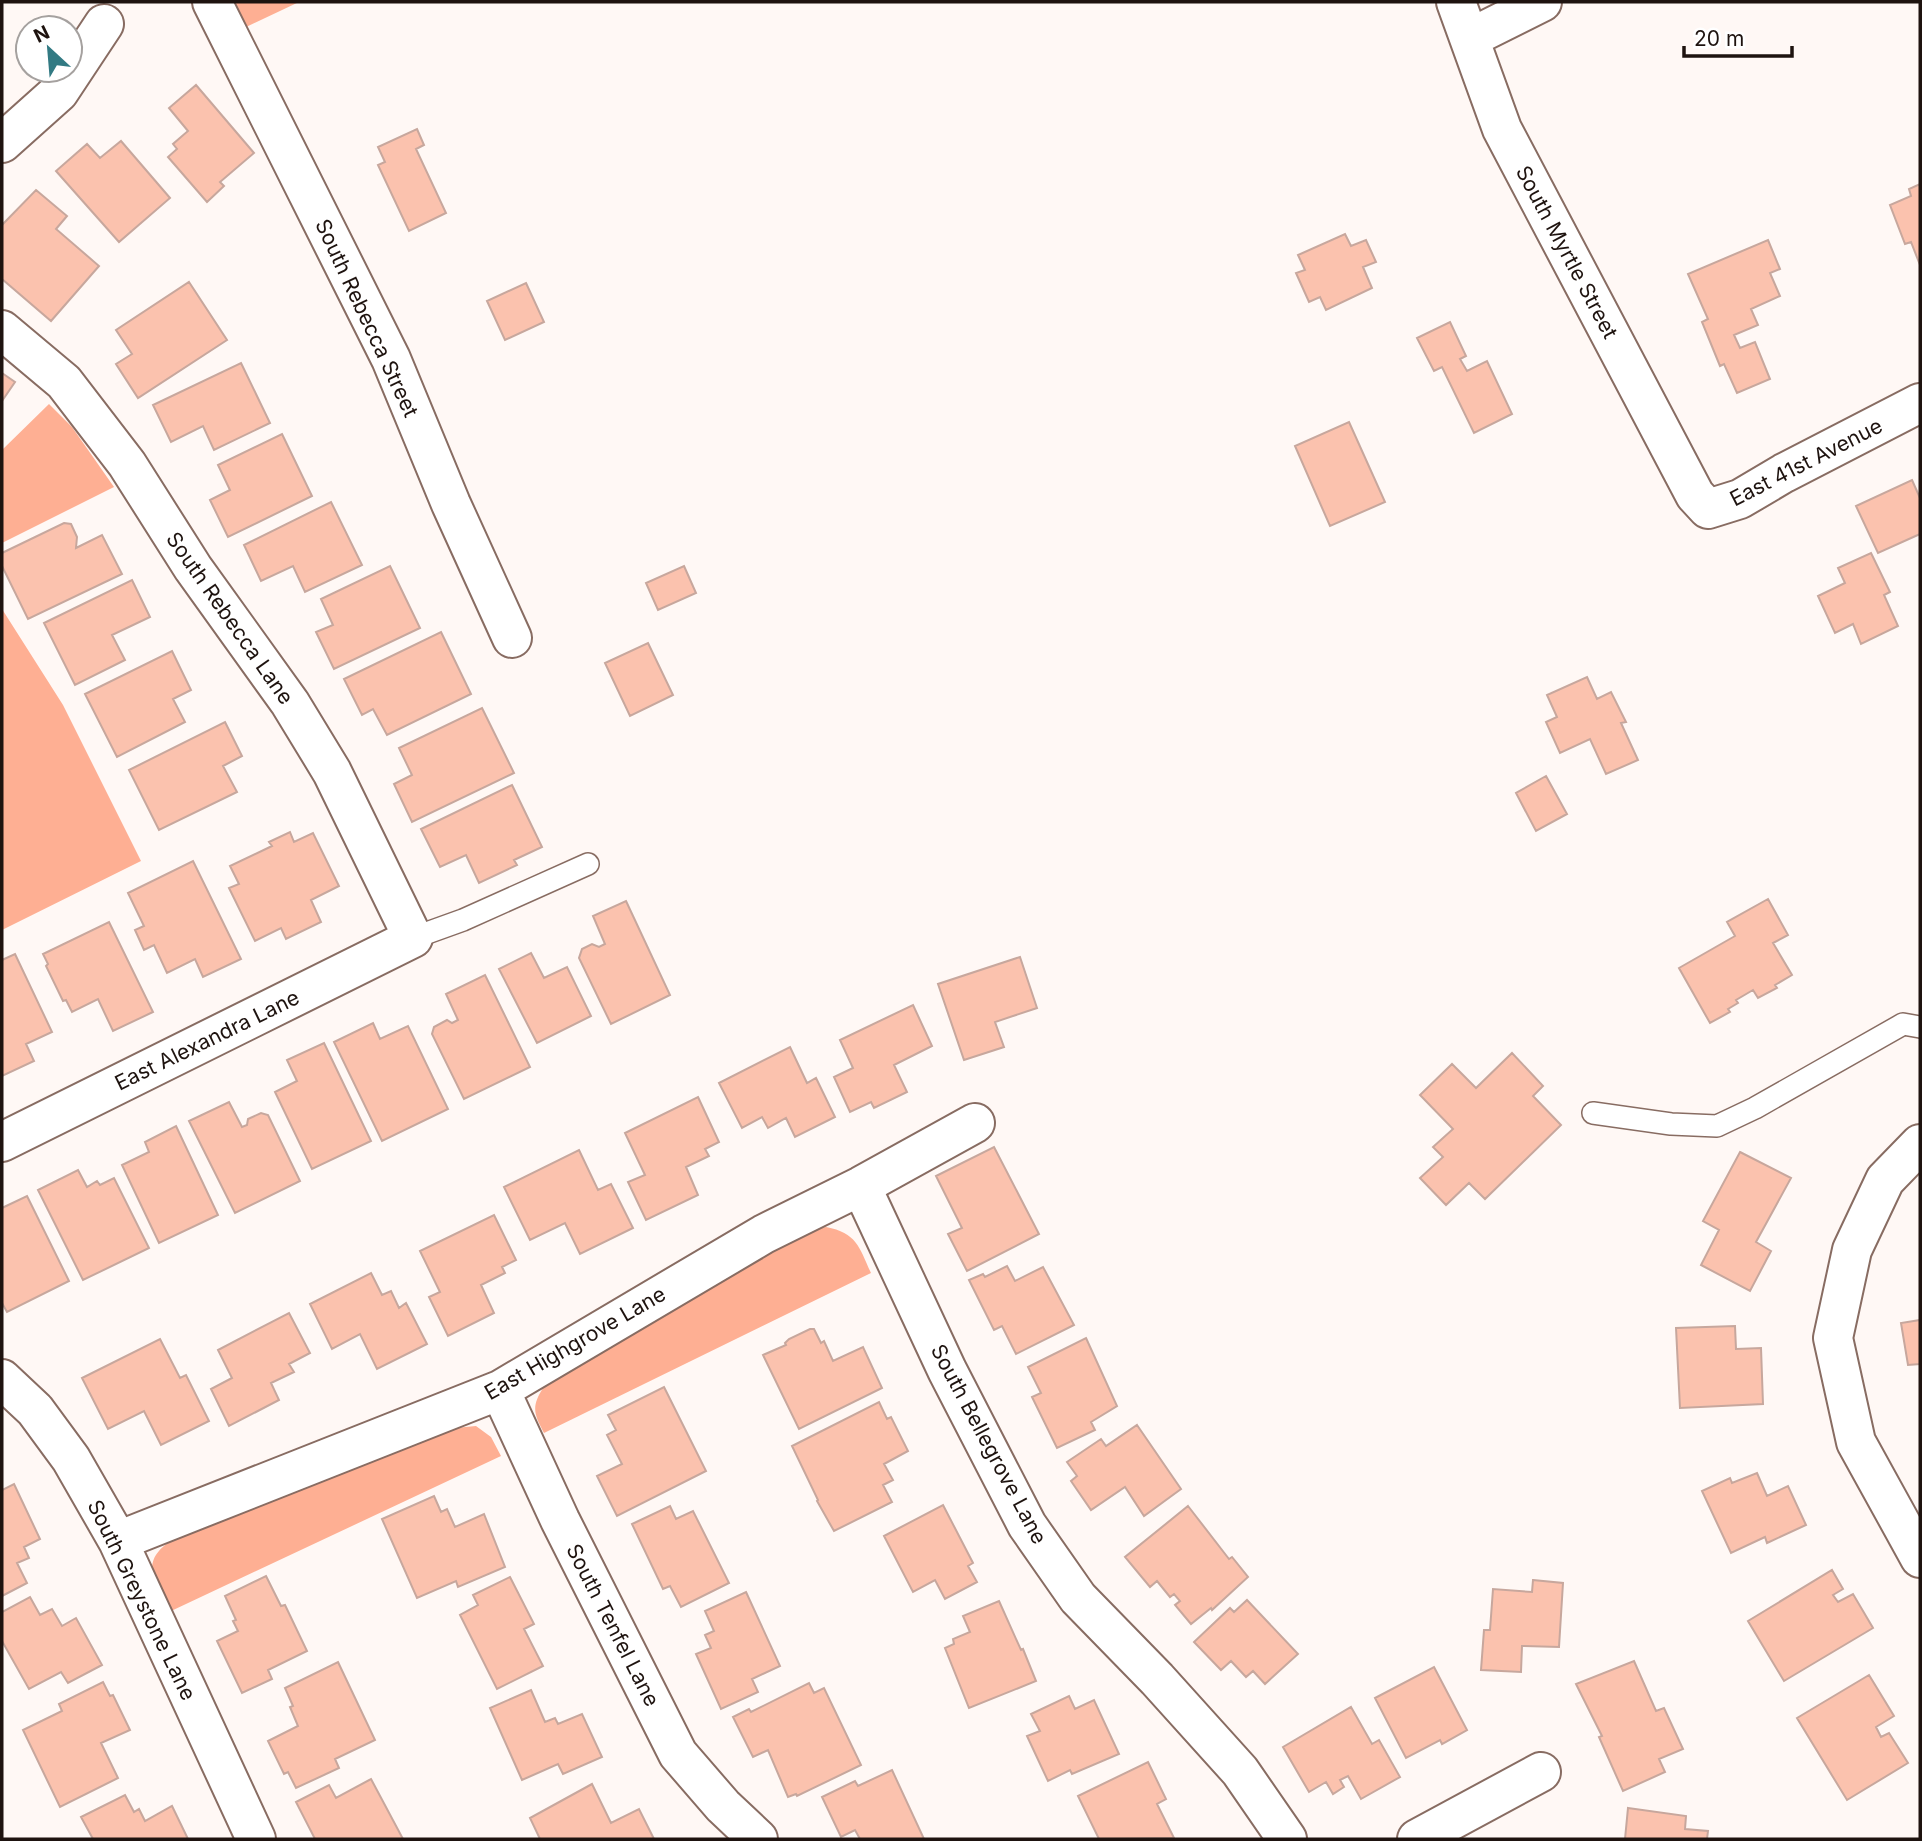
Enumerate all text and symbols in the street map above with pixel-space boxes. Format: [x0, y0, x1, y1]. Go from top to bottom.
north arrow [14, 14, 84, 84]
scale bar [1684, 14, 1792, 58]
text: N [30, 21, 53, 48]
text: 20 m [1694, 26, 1744, 51]
street label: South Myrtle Street [1511, 161, 1623, 343]
street label: South Rebecca Street [310, 215, 424, 421]
street label: East 41st Avenue [1726, 413, 1886, 511]
street label: South Rebecca Lane [161, 527, 299, 709]
street label: East Alexandra Lane [111, 984, 303, 1096]
street label: East Highgrove Lane [480, 1281, 670, 1405]
street label: South Bellegrove Lane [926, 1340, 1052, 1548]
street label: South Greystone Lane [83, 1496, 201, 1704]
street label: South Tenfel Lane [561, 1540, 665, 1710]

